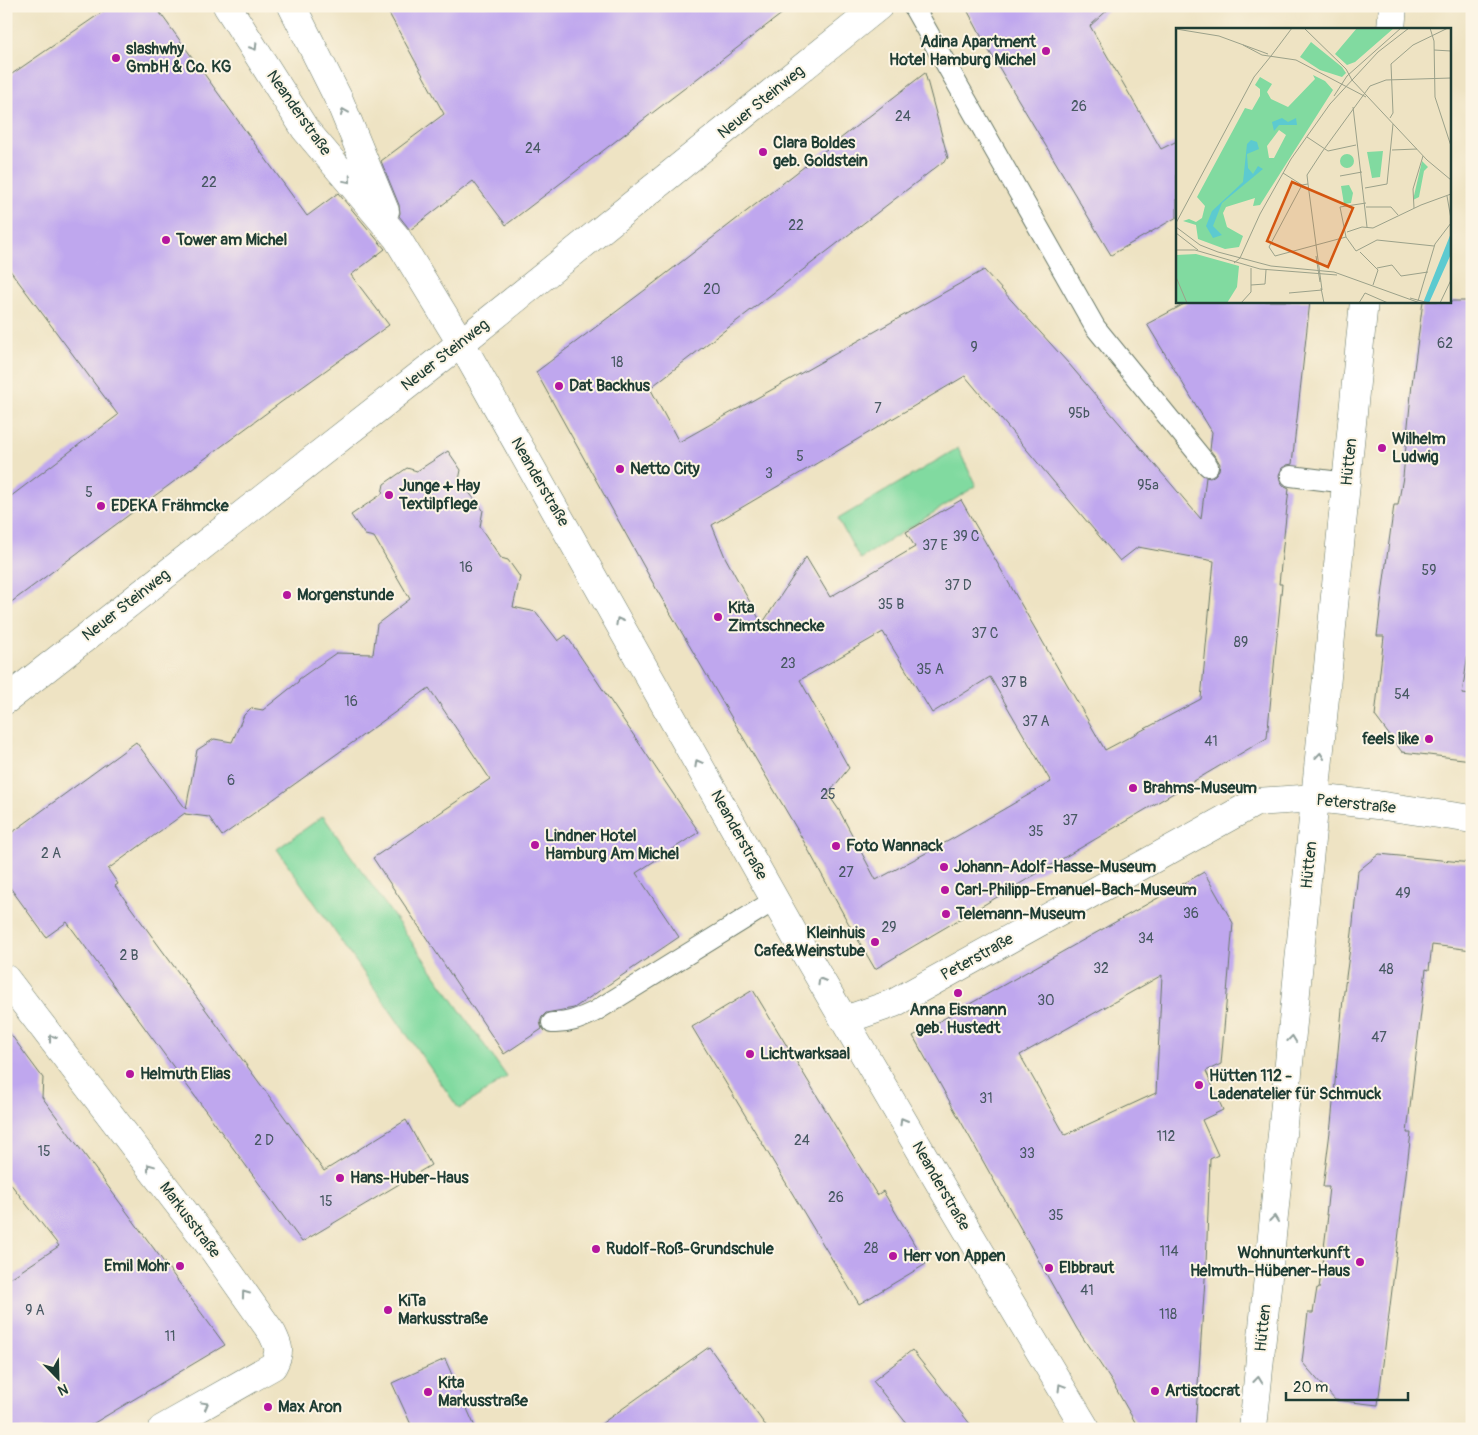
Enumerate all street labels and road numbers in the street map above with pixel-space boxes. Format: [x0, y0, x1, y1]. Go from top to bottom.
street label: Neuer Steinweg [714, 61, 808, 143]
street label: Neanderstraße [262, 66, 336, 160]
street label: Neuer Steinweg [397, 314, 493, 396]
street label: Neanderstraße [506, 434, 574, 530]
street label: Hütten [1337, 437, 1361, 487]
street label: Neuer Steinweg [78, 564, 174, 646]
street label: Neanderstraße [706, 787, 772, 884]
street label: Peterstraße [1315, 790, 1397, 818]
street label: Hütten [1297, 840, 1321, 890]
street label: Peterstraße [937, 929, 1017, 985]
street label: Neanderstraße [907, 1138, 975, 1234]
street label: Markusstraße [155, 1178, 225, 1262]
street label: Hütten [1251, 1303, 1275, 1353]

